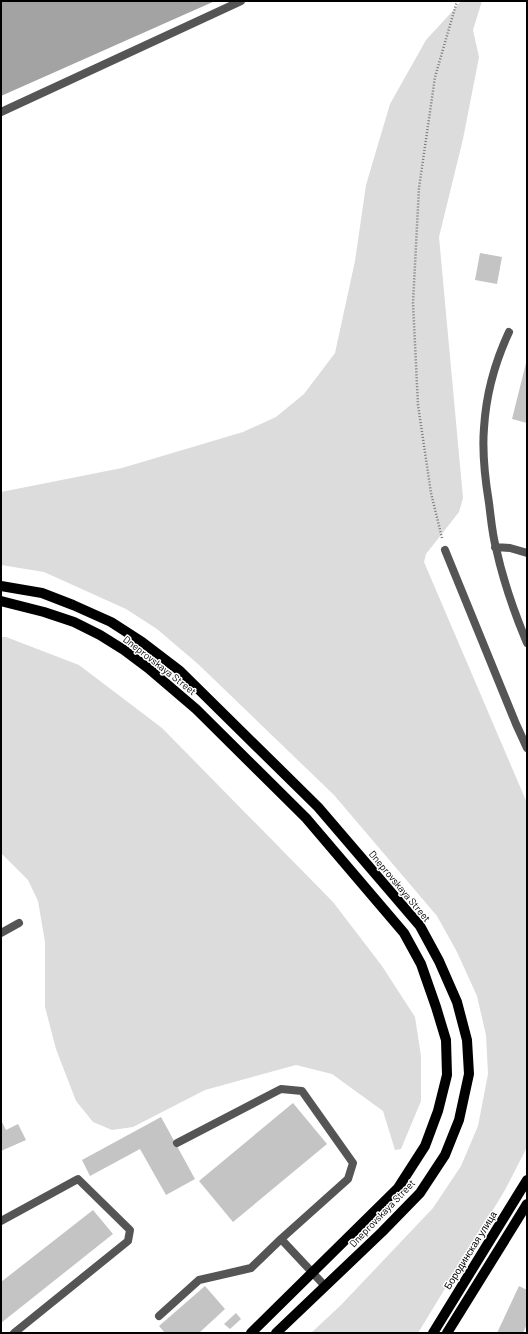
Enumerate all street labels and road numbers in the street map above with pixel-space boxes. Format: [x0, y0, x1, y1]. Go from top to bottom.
street label: Dneprovskaya Street [121, 633, 199, 697]
street label: Dneprovskaya Street [367, 848, 434, 924]
street label: Dneprovskaya Street [347, 1176, 418, 1249]
street label: Бородинская улица [441, 1208, 499, 1291]

